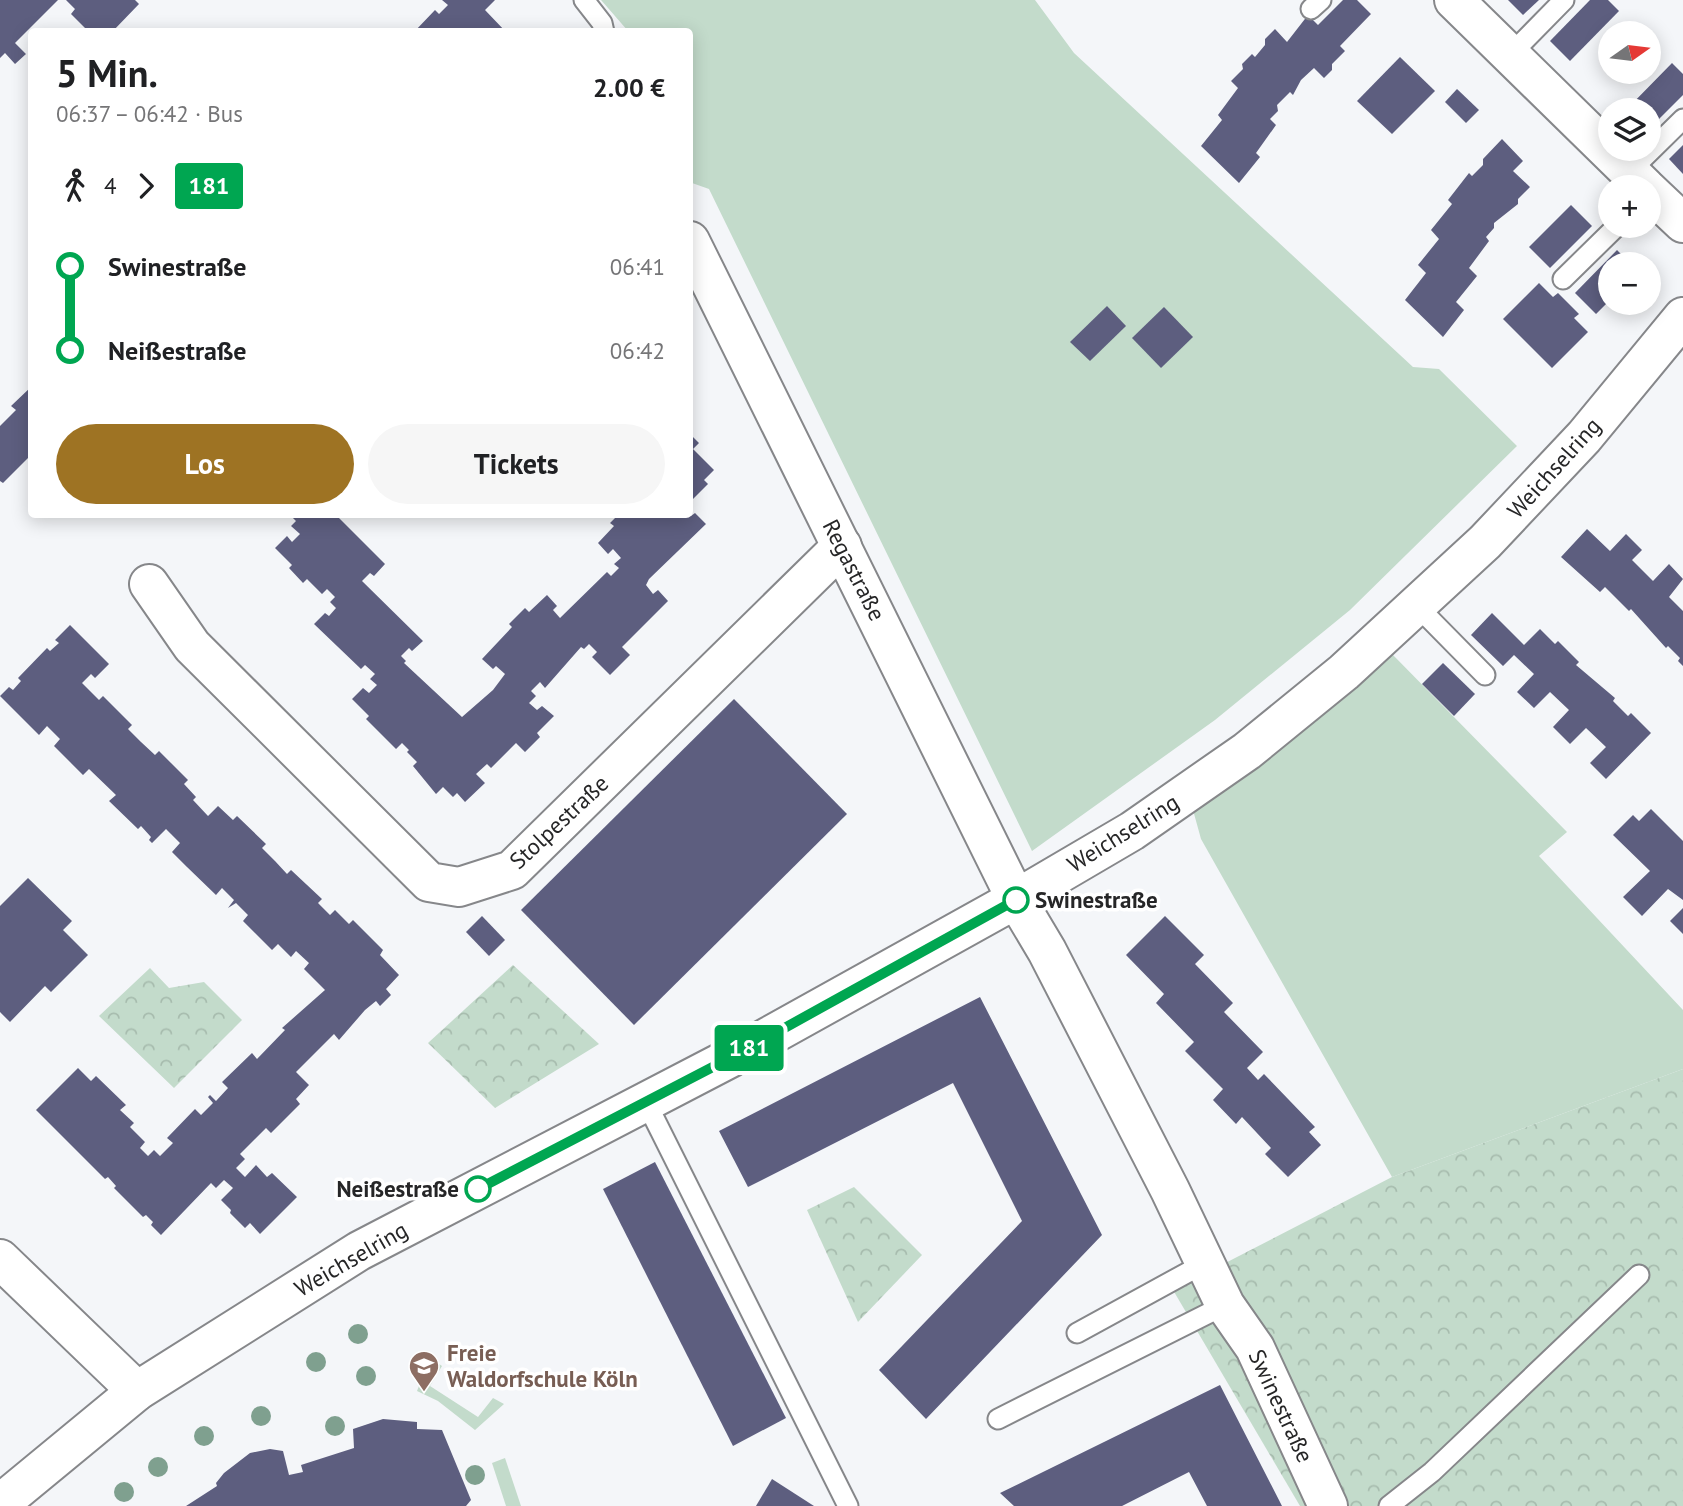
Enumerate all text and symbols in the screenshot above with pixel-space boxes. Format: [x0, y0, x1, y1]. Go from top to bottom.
north arrow [1598, 21, 1661, 84]
map controls [1598, 21, 1661, 315]
text: 5 Min. [56, 48, 158, 97]
text: 2.00 € [593, 71, 665, 104]
button: layers [1598, 98, 1661, 161]
text: 06:37 – 06:42 · Bus [56, 99, 243, 128]
icon: walk [56, 167, 94, 205]
icon: forward [127, 167, 165, 205]
text: 181 [189, 170, 229, 201]
text: 4 [104, 171, 117, 200]
button: + [1598, 175, 1661, 238]
text: Swinestraße [108, 250, 247, 283]
text: 06:41 [610, 252, 665, 281]
button: − [1598, 252, 1661, 315]
text: Neißestraße [108, 334, 247, 367]
text: 06:42 [610, 336, 665, 365]
street label: Weichselring [1501, 411, 1607, 524]
button: Los [56, 424, 354, 504]
button: Tickets [368, 424, 665, 504]
street label: Regastraße [817, 514, 892, 625]
street label: Stolpestraße [503, 768, 614, 875]
street label: Weichselring [1062, 787, 1184, 878]
place label: Swinestraße [1035, 885, 1158, 914]
marker: Swinestraße [1003, 887, 1029, 913]
line badge: 181 [709, 1025, 789, 1071]
text: 181 [729, 1032, 769, 1063]
place label: Neißestraße [336, 1174, 459, 1203]
marker: Neißestraße [465, 1176, 491, 1202]
street label: Weichselring [289, 1215, 413, 1303]
place label: Freie Waldorfschule Köln [447, 1338, 638, 1393]
street label: Swinestraße [1243, 1345, 1320, 1467]
school or university icon: Freie Waldorfschule Köln [407, 1349, 441, 1393]

